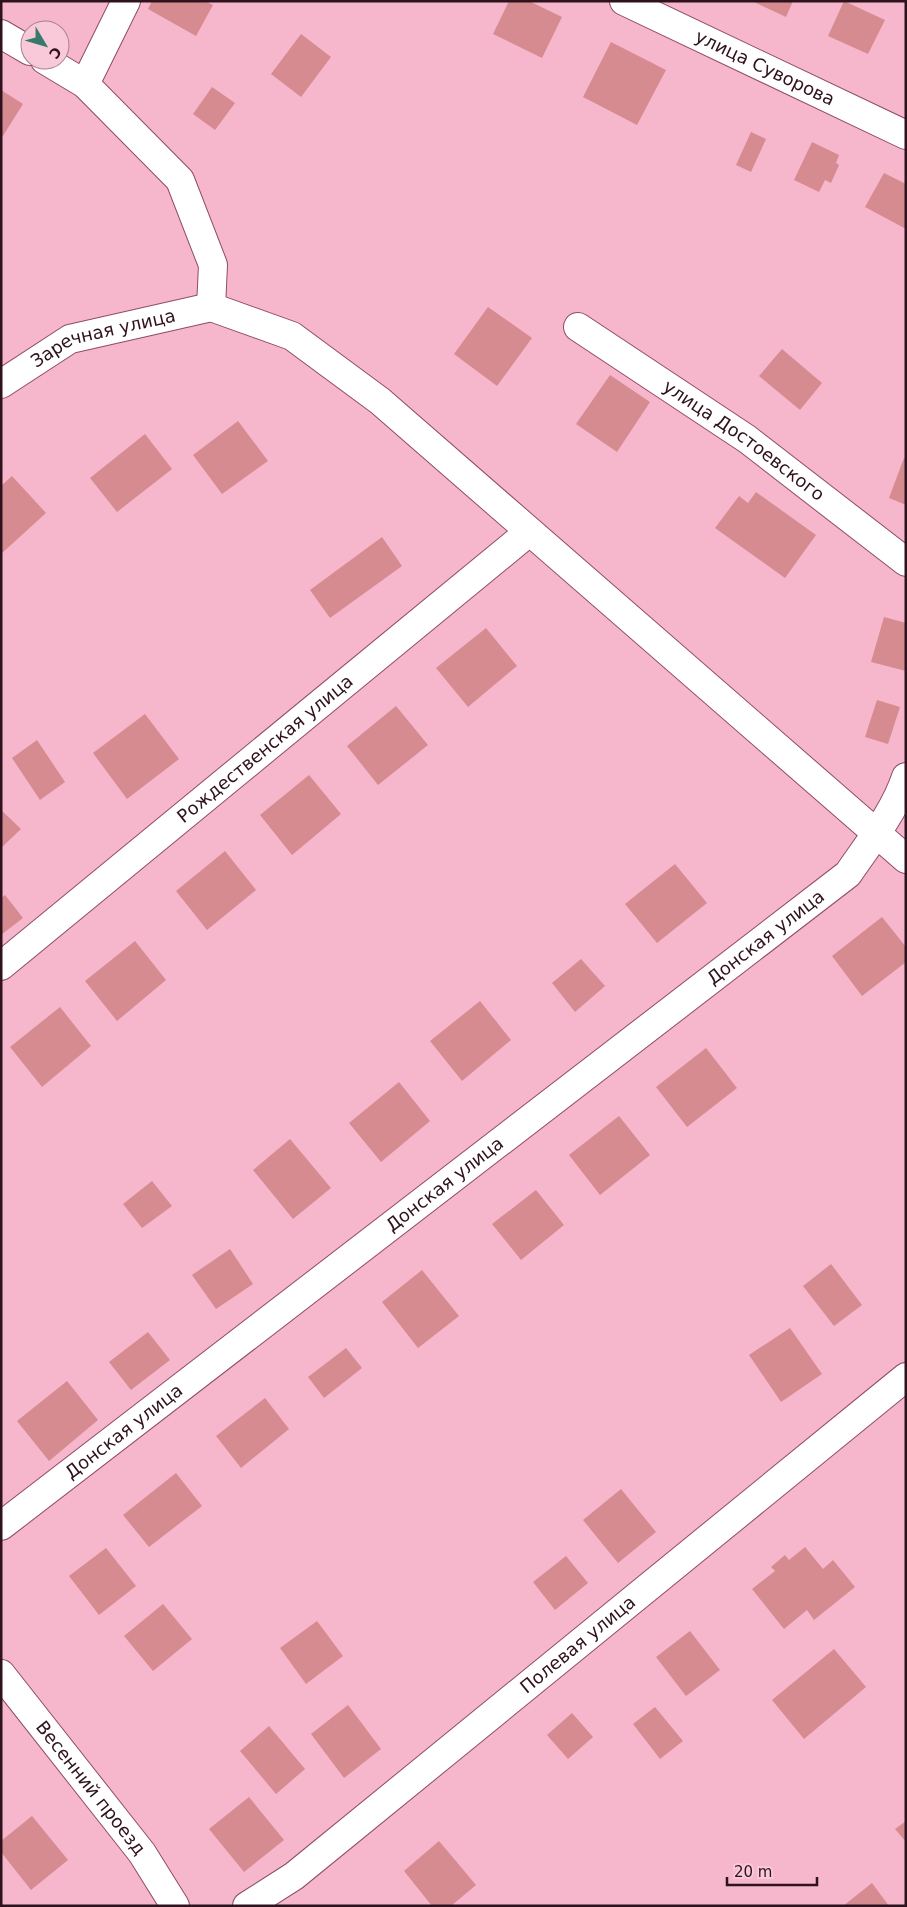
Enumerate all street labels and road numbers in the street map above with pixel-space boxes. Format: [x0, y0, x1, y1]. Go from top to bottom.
street label: улица Суворова [692, 25, 838, 110]
street label: Заречная улица [27, 304, 177, 372]
street label: улица Достоевского [659, 375, 829, 505]
street label: Рождественская улица [173, 670, 357, 827]
street label: Донская улица [703, 885, 828, 989]
street label: Донская улица [382, 1132, 507, 1236]
street label: Донская улица [61, 1379, 186, 1483]
street label: Полевая улица [516, 1591, 639, 1697]
street label: Весенний проезд [32, 1716, 150, 1859]

